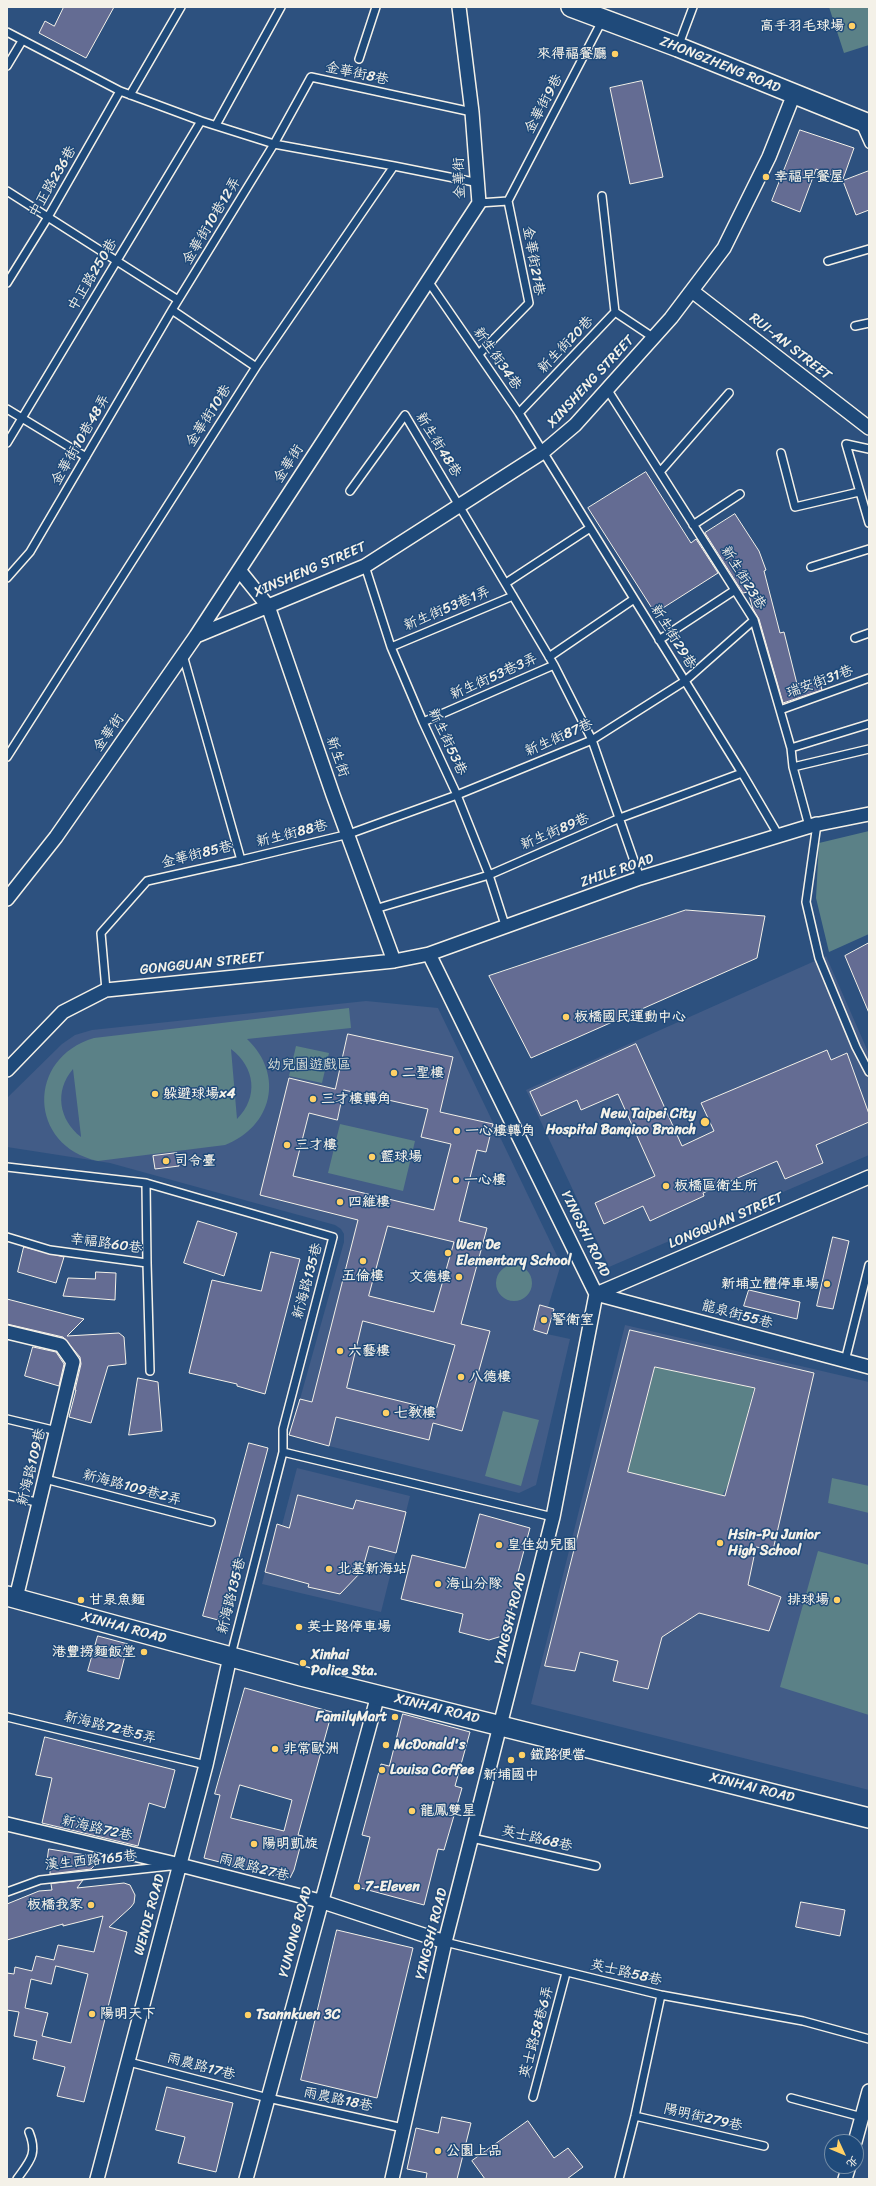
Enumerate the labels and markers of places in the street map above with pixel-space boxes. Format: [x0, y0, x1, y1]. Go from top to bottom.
place label: 高手羽毛球場 [760, 18, 844, 34]
marker: 高手羽毛球場 [847, 21, 857, 31]
place label: 來得福餐廳 [537, 46, 607, 62]
marker: 來得福餐廳 [610, 49, 620, 59]
place label: 幸福早餐屋 [774, 169, 844, 185]
marker: 幸福早餐屋 [761, 172, 771, 182]
place label: 板橋國民運動中心 [574, 1009, 686, 1025]
marker: 板橋國民運動中心 [561, 1012, 571, 1022]
place label: 二聖樓 [402, 1065, 444, 1081]
marker: 二聖樓 [389, 1068, 399, 1078]
place label: 躲避球場×4 [163, 1086, 236, 1102]
marker: 躲避球場×4 [150, 1089, 160, 1099]
place label: 三才樓轉角 [321, 1091, 391, 1107]
marker: 三才樓轉角 [308, 1094, 318, 1104]
place label: New Taipei City Hospital Banqiao Branch [546, 1106, 696, 1138]
marker: New Taipei City Hospital Banqiao Branch [699, 1116, 711, 1128]
place label: 一心樓轉角 [465, 1123, 535, 1139]
marker: 一心樓轉角 [452, 1126, 462, 1136]
place label: 三才樓 [295, 1137, 337, 1153]
marker: 三才樓 [282, 1140, 292, 1150]
place label: 籃球場 [380, 1149, 422, 1165]
marker: 籃球場 [367, 1152, 377, 1162]
place label: 司令臺 [174, 1153, 216, 1169]
marker: 司令臺 [161, 1156, 171, 1166]
place label: 一心樓 [464, 1172, 506, 1188]
marker: 一心樓 [451, 1175, 461, 1185]
place label: 板橋區衛生所 [674, 1178, 758, 1194]
marker: 板橋區衛生所 [661, 1181, 671, 1191]
place label: 四維樓 [348, 1194, 390, 1210]
marker: 四維樓 [335, 1197, 345, 1207]
place label: Wen De Elementary School [456, 1237, 572, 1270]
marker: Wen De Elementary School [443, 1248, 453, 1258]
marker: 五倫樓 [358, 1256, 368, 1266]
place label: 五倫樓 [342, 1268, 384, 1284]
place label: 文德樓 [409, 1269, 451, 1285]
marker: 文德樓 [454, 1272, 464, 1282]
place label: 新埔立體停車場 [721, 1276, 819, 1292]
marker: 新埔立體停車場 [822, 1279, 832, 1289]
place label: 警衛室 [552, 1312, 594, 1328]
marker: 警衛室 [539, 1315, 549, 1325]
place label: 六藝樓 [348, 1343, 390, 1359]
marker: 六藝樓 [335, 1346, 345, 1356]
place label: 八德樓 [469, 1369, 511, 1385]
marker: 八德樓 [456, 1372, 466, 1382]
place label: 七教樓 [394, 1405, 436, 1421]
marker: 七教樓 [381, 1408, 391, 1418]
place label: Hsin-Pu Junior High School [728, 1527, 820, 1560]
place label: 皇佳幼兒園 [507, 1537, 577, 1553]
marker: Hsin-Pu Junior High School [715, 1538, 725, 1548]
marker: 皇佳幼兒園 [494, 1540, 504, 1550]
place label: 北基新海站 [337, 1561, 407, 1577]
marker: 北基新海站 [324, 1564, 334, 1574]
place label: 海山分隊 [446, 1576, 502, 1592]
marker: 海山分隊 [433, 1579, 443, 1589]
place label: 甘泉魚麵 [89, 1592, 145, 1608]
place label: 排球場 [787, 1592, 829, 1608]
marker: 甘泉魚麵 [76, 1595, 86, 1605]
marker: 排球場 [832, 1595, 842, 1605]
place label: 英士路停車場 [307, 1619, 391, 1635]
marker: 英士路停車場 [294, 1622, 304, 1632]
place label: 港豐撈麵飯堂 [52, 1644, 136, 1660]
marker: 港豐撈麵飯堂 [139, 1647, 149, 1657]
place label: Xinhai Police Sta. [311, 1647, 378, 1680]
marker: Xinhai Police Sta. [298, 1658, 308, 1668]
place label: FamilyMart [316, 1709, 387, 1725]
marker: FamilyMart [390, 1712, 400, 1722]
place label: McDonald's [394, 1737, 466, 1753]
marker: McDonald's [381, 1740, 391, 1750]
place label: 非常歐洲 [283, 1741, 339, 1757]
marker: 非常歐洲 [270, 1744, 280, 1754]
place label: 鐵路便當 [530, 1747, 586, 1763]
marker: 鐵路便當 [517, 1750, 527, 1760]
marker: 新埔國中 [506, 1755, 516, 1765]
place label: Louisa Coffee [390, 1762, 474, 1778]
marker: Louisa Coffee [377, 1765, 387, 1775]
place label: 新埔國中 [483, 1767, 539, 1783]
place label: 龍鳳雙星 [420, 1803, 476, 1819]
marker: 龍鳳雙星 [407, 1806, 417, 1816]
place label: 陽明凱旋 [262, 1836, 318, 1852]
marker: 陽明凱旋 [249, 1839, 259, 1849]
place label: 7-Eleven [365, 1879, 420, 1895]
marker: 7-Eleven [352, 1882, 362, 1892]
place label: 板橋我家 [27, 1897, 83, 1913]
marker: 板橋我家 [86, 1900, 96, 1910]
place label: 陽明天下 [100, 2006, 156, 2022]
place label: Tsannkuen 3C [256, 2007, 340, 2023]
marker: 陽明天下 [87, 2009, 97, 2019]
marker: Tsannkuen 3C [243, 2010, 253, 2020]
place label: 公園上品 [446, 2143, 502, 2159]
marker: 公園上品 [433, 2146, 443, 2156]

